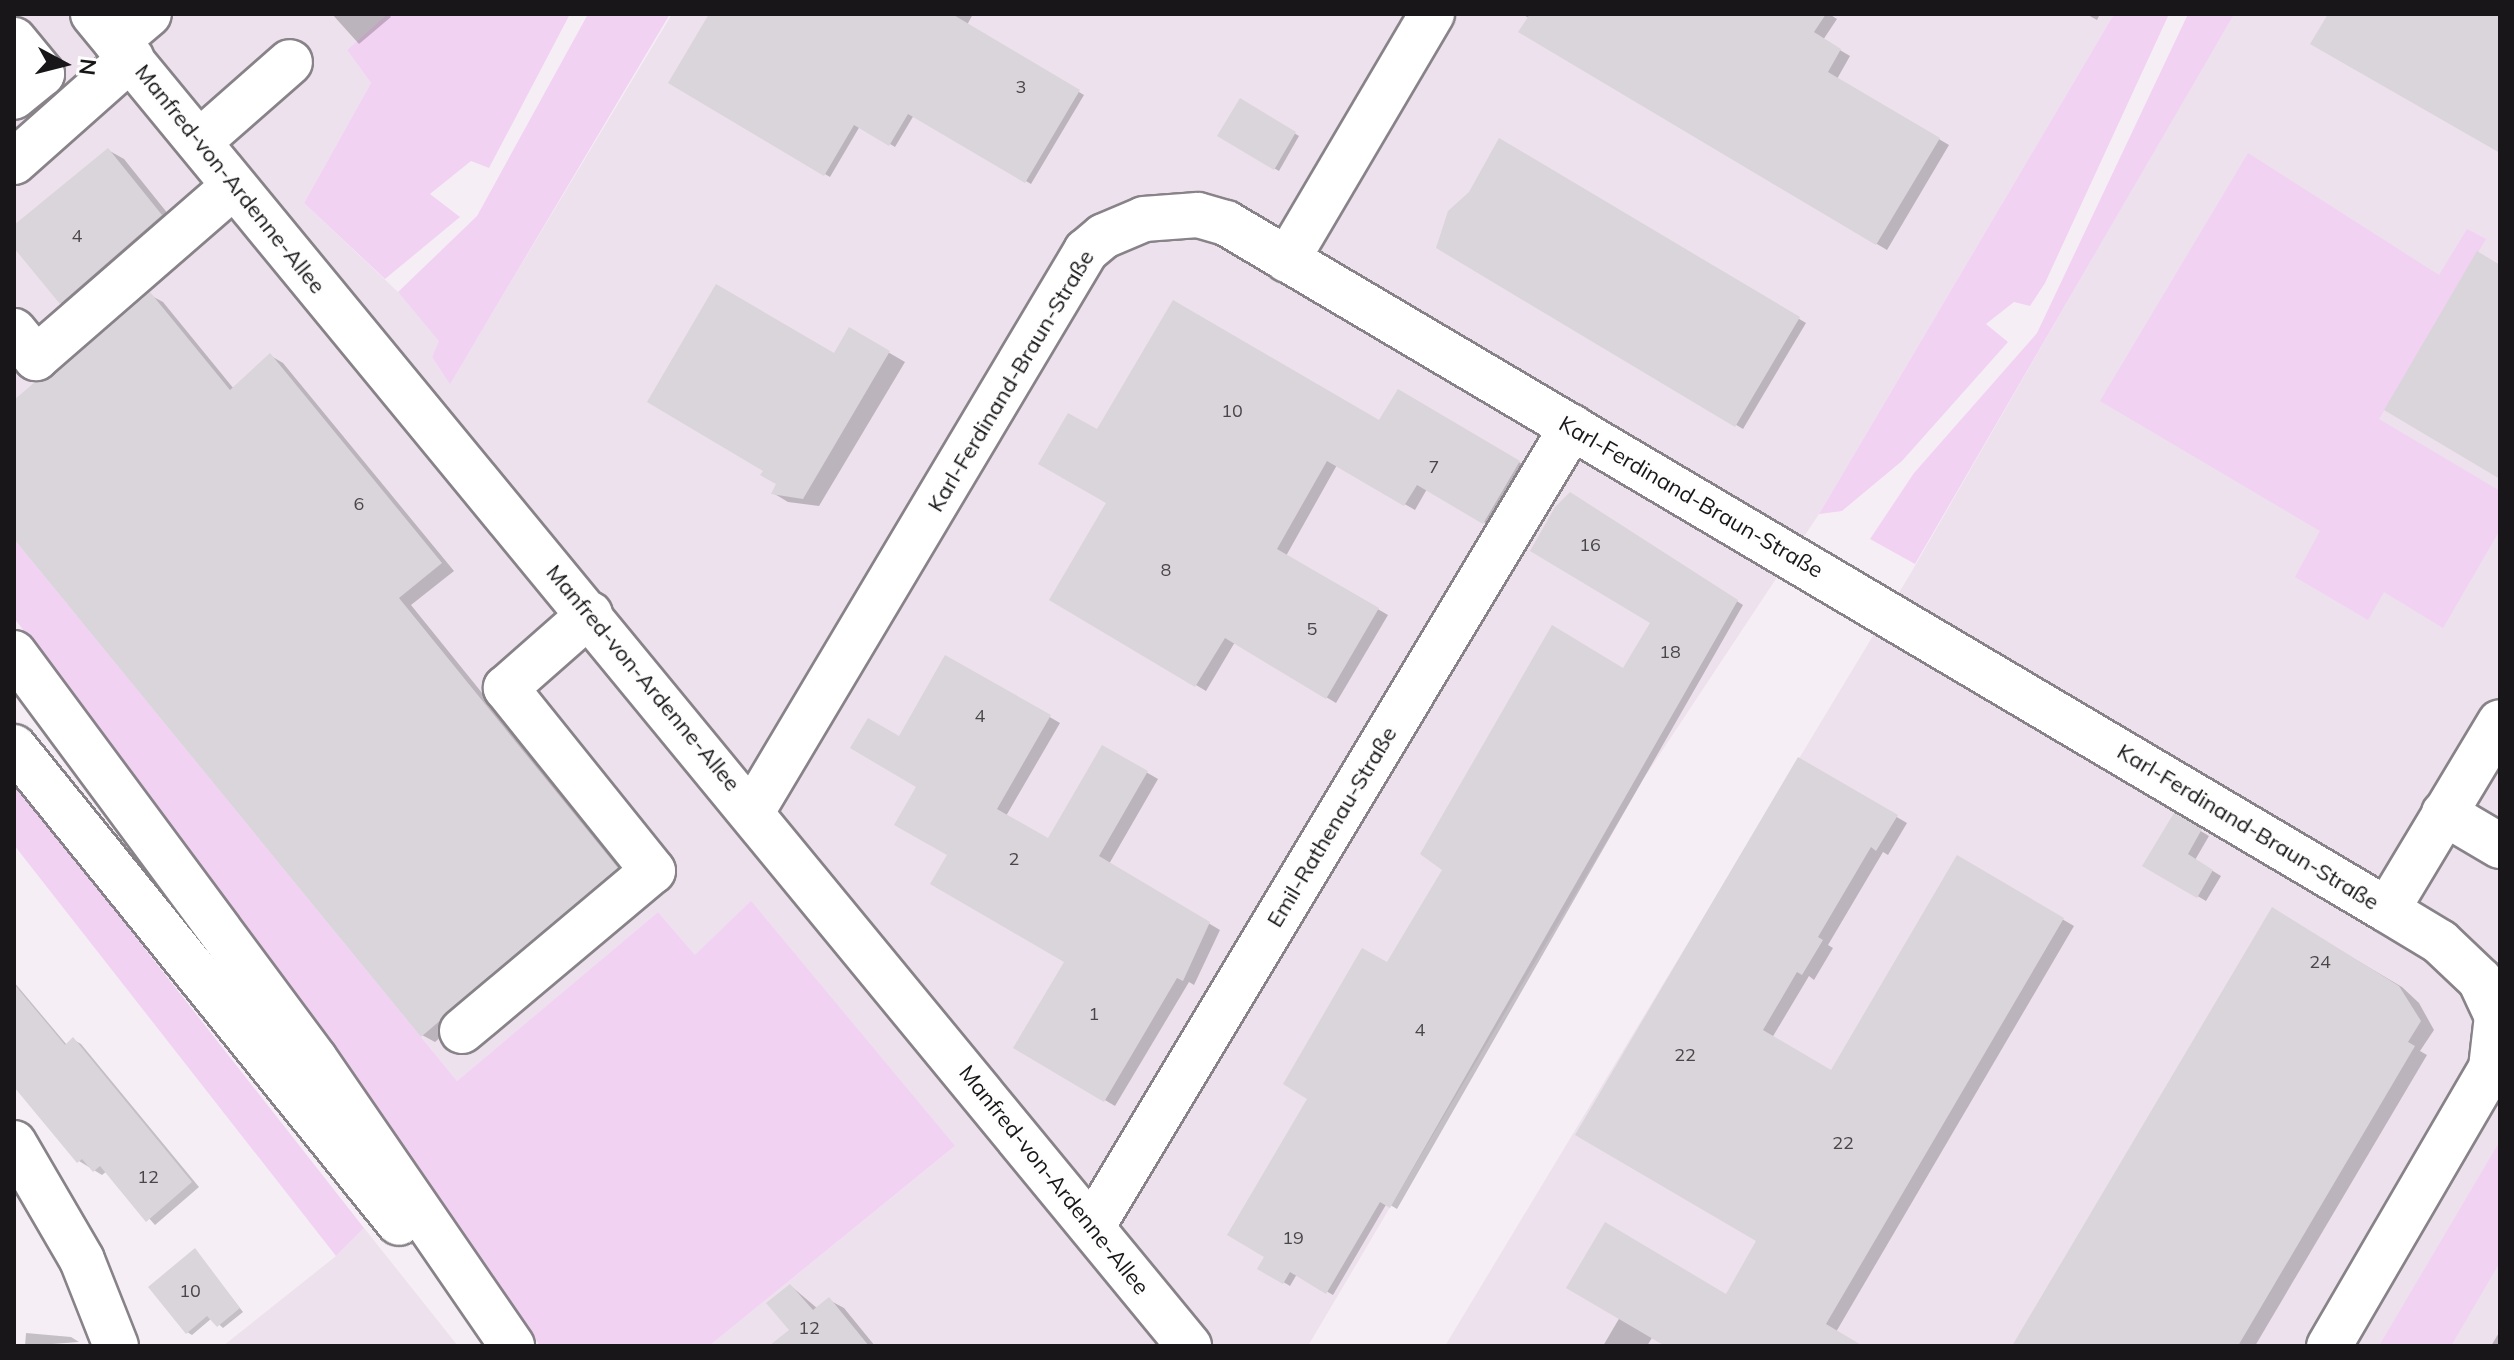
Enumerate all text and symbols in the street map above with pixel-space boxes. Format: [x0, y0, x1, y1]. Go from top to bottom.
north arrow [24, 24, 104, 104]
text: N [73, 57, 103, 77]
street label: Manfred-von-Ardenne-Allee [129, 59, 331, 299]
house number: 3 [1016, 76, 1026, 98]
house number: 4 [72, 225, 82, 247]
street label: Karl-Ferdinand-Braun-Straße [922, 245, 1100, 517]
house number: 10 [1221, 400, 1243, 422]
street label: Karl-Ferdinand-Braun-Straße [1554, 410, 1828, 584]
house number: 7 [1429, 456, 1439, 478]
house number: 6 [354, 493, 364, 515]
house number: 16 [1579, 534, 1601, 556]
house number: 8 [1161, 559, 1171, 581]
street label: Manfred-von-Ardenne-Allee [541, 560, 745, 796]
house number: 5 [1307, 618, 1317, 640]
house number: 18 [1659, 641, 1681, 663]
house number: 4 [975, 705, 985, 727]
street label: Emil-Rathenau-Straße [1262, 722, 1402, 932]
street label: Karl-Ferdinand-Braun-Straße [2112, 738, 2384, 916]
house number: 2 [1009, 848, 1019, 870]
house number: 24 [2309, 951, 2331, 973]
house number: 1 [1089, 1003, 1099, 1025]
house number: 4 [1415, 1019, 1425, 1041]
house number: 22 [1674, 1044, 1696, 1066]
street label: Manfred-von-Ardenne-Allee [953, 1060, 1155, 1300]
house number: 22 [1832, 1132, 1854, 1154]
house number: 12 [137, 1166, 159, 1188]
house number: 19 [1282, 1227, 1304, 1249]
house number: 10 [179, 1280, 201, 1302]
house number: 12 [798, 1317, 820, 1339]

